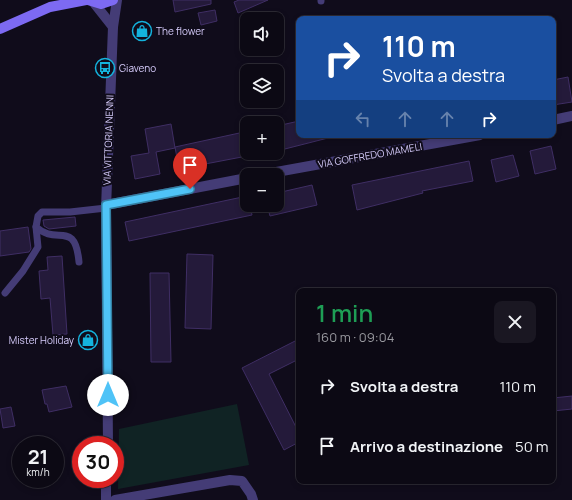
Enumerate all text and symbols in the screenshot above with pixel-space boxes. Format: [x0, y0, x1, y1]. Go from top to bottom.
map controls [240, 12, 284, 212]
button: sound [240, 12, 284, 56]
shop icon: The flower [131, 20, 153, 42]
place label: The flower [156, 24, 205, 38]
text: 110 m [382, 27, 456, 65]
icon: right [316, 32, 368, 84]
bus stop icon: Giaveno [94, 57, 116, 79]
place label: Giaveno [119, 61, 156, 75]
text: Svolta a destra [382, 63, 505, 87]
button: layers [240, 64, 284, 108]
street label: VIA VITTORIA NENNI [99, 95, 117, 185]
icon: left [352, 108, 374, 130]
icon: ahead [394, 108, 416, 130]
icon: ahead [436, 108, 458, 130]
icon: right [478, 108, 500, 130]
button: + [240, 116, 284, 160]
street label: VIA GOFFREDO MAMELI [317, 139, 423, 171]
pin [173, 148, 207, 189]
icon: arrive [179, 154, 201, 176]
button: − [240, 168, 284, 212]
text: 1 min [316, 296, 373, 329]
button: close [494, 301, 536, 343]
text: 160 m · 09:04 [316, 328, 394, 346]
shop icon: Mister Holiday [77, 329, 99, 351]
place label: Mister Holiday [9, 333, 75, 347]
position arrow [87, 374, 129, 416]
icon: right [316, 375, 338, 397]
text: Svolta a destra [350, 376, 458, 397]
text: 110 m [499, 376, 536, 397]
icon: arrive [316, 435, 338, 457]
speed limit sign: 30 [72, 436, 124, 488]
text: Arrivo a destinazione [350, 436, 503, 457]
text: 50 m [515, 436, 549, 457]
text: 21 [28, 443, 48, 470]
text: km/h [26, 465, 50, 479]

